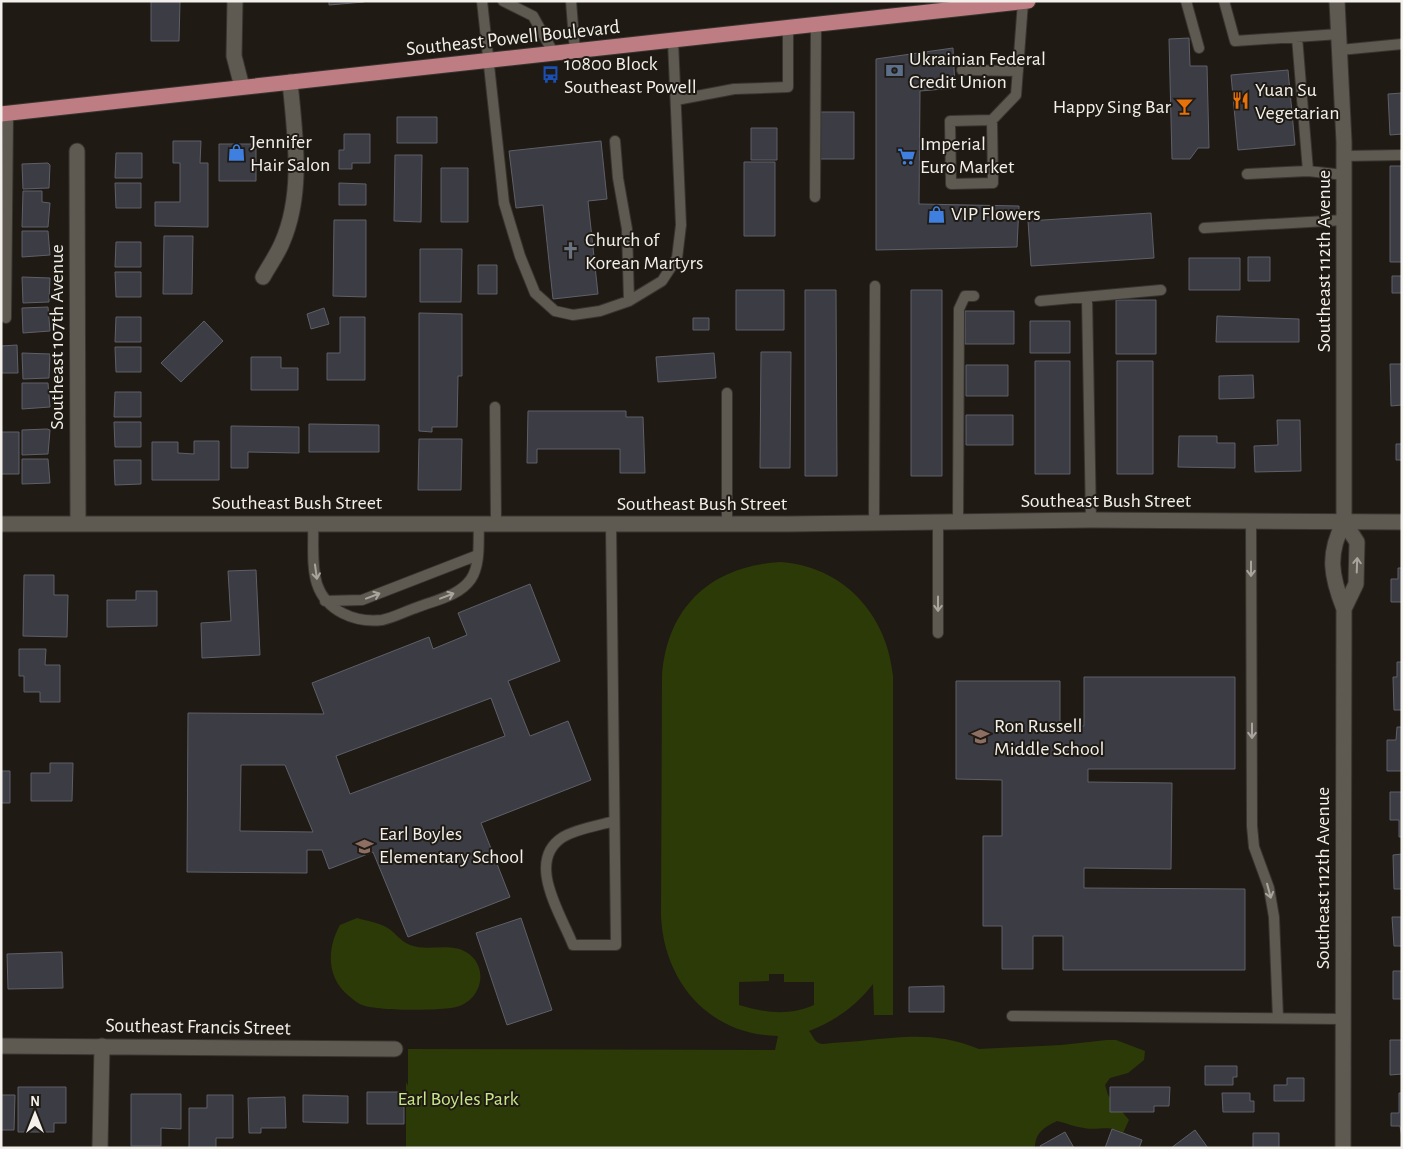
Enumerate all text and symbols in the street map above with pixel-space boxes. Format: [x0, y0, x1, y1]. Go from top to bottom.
street label: Southeast Powell Boulevard [405, 17, 621, 59]
place label: Ukrainian Federal Credit Union [909, 49, 1046, 92]
place label: 10800 Block Southeast Powell [564, 54, 697, 97]
bank icon: Ukrainian Federal Credit Union [885, 61, 905, 81]
bus stop icon: 10800 Block Southeast Powell [540, 65, 560, 85]
place label: Yuan Su Vegetarian [1255, 80, 1339, 123]
restaurant icon: Yuan Su Vegetarian [1231, 91, 1251, 111]
place label: Happy Sing Bar [1053, 97, 1172, 117]
bar icon: Happy Sing Bar [1175, 97, 1195, 117]
place label: Jennifer Hair Salon [250, 132, 330, 175]
place label: Imperial Euro Market [920, 134, 1015, 177]
shop icon: Jennifer Hair Salon [226, 143, 246, 163]
supermarket icon: Imperial Euro Market [896, 146, 916, 166]
street label: Southeast 112th Avenue [1314, 170, 1334, 352]
shop icon: VIP Flowers [927, 204, 947, 224]
place label: VIP Flowers [951, 204, 1041, 224]
place label: Church of Korean Martyrs [585, 230, 703, 273]
church icon: Church of Korean Martyrs [561, 241, 581, 261]
street label: Southeast 107th Avenue [47, 244, 67, 430]
street label: Southeast Bush Street [1021, 491, 1192, 511]
street label: Southeast Bush Street [212, 493, 383, 513]
street label: Southeast Bush Street [617, 494, 788, 514]
one-way arrow [1352, 557, 1361, 573]
one-way arrow [1246, 560, 1256, 577]
one-way arrow [311, 563, 321, 579]
one-way arrow [365, 591, 381, 600]
one-way arrow [439, 591, 454, 600]
one-way arrow [933, 596, 943, 612]
place label: Ron Russell Middle School [994, 716, 1105, 759]
one-way arrow [1247, 723, 1257, 739]
school or university icon: Ron Russell Middle School [970, 727, 990, 747]
street label: Southeast 112th Avenue [1313, 787, 1333, 969]
place label: Earl Boyles Elementary School [379, 824, 524, 867]
school or university icon: Earl Boyles Elementary School [355, 836, 375, 856]
one-way arrow [1265, 883, 1274, 899]
street label: Southeast Francis Street [105, 1015, 291, 1039]
north arrow [10, 1089, 60, 1139]
park label: Earl Boyles Park [398, 1089, 519, 1109]
text: N [30, 1095, 40, 1109]

